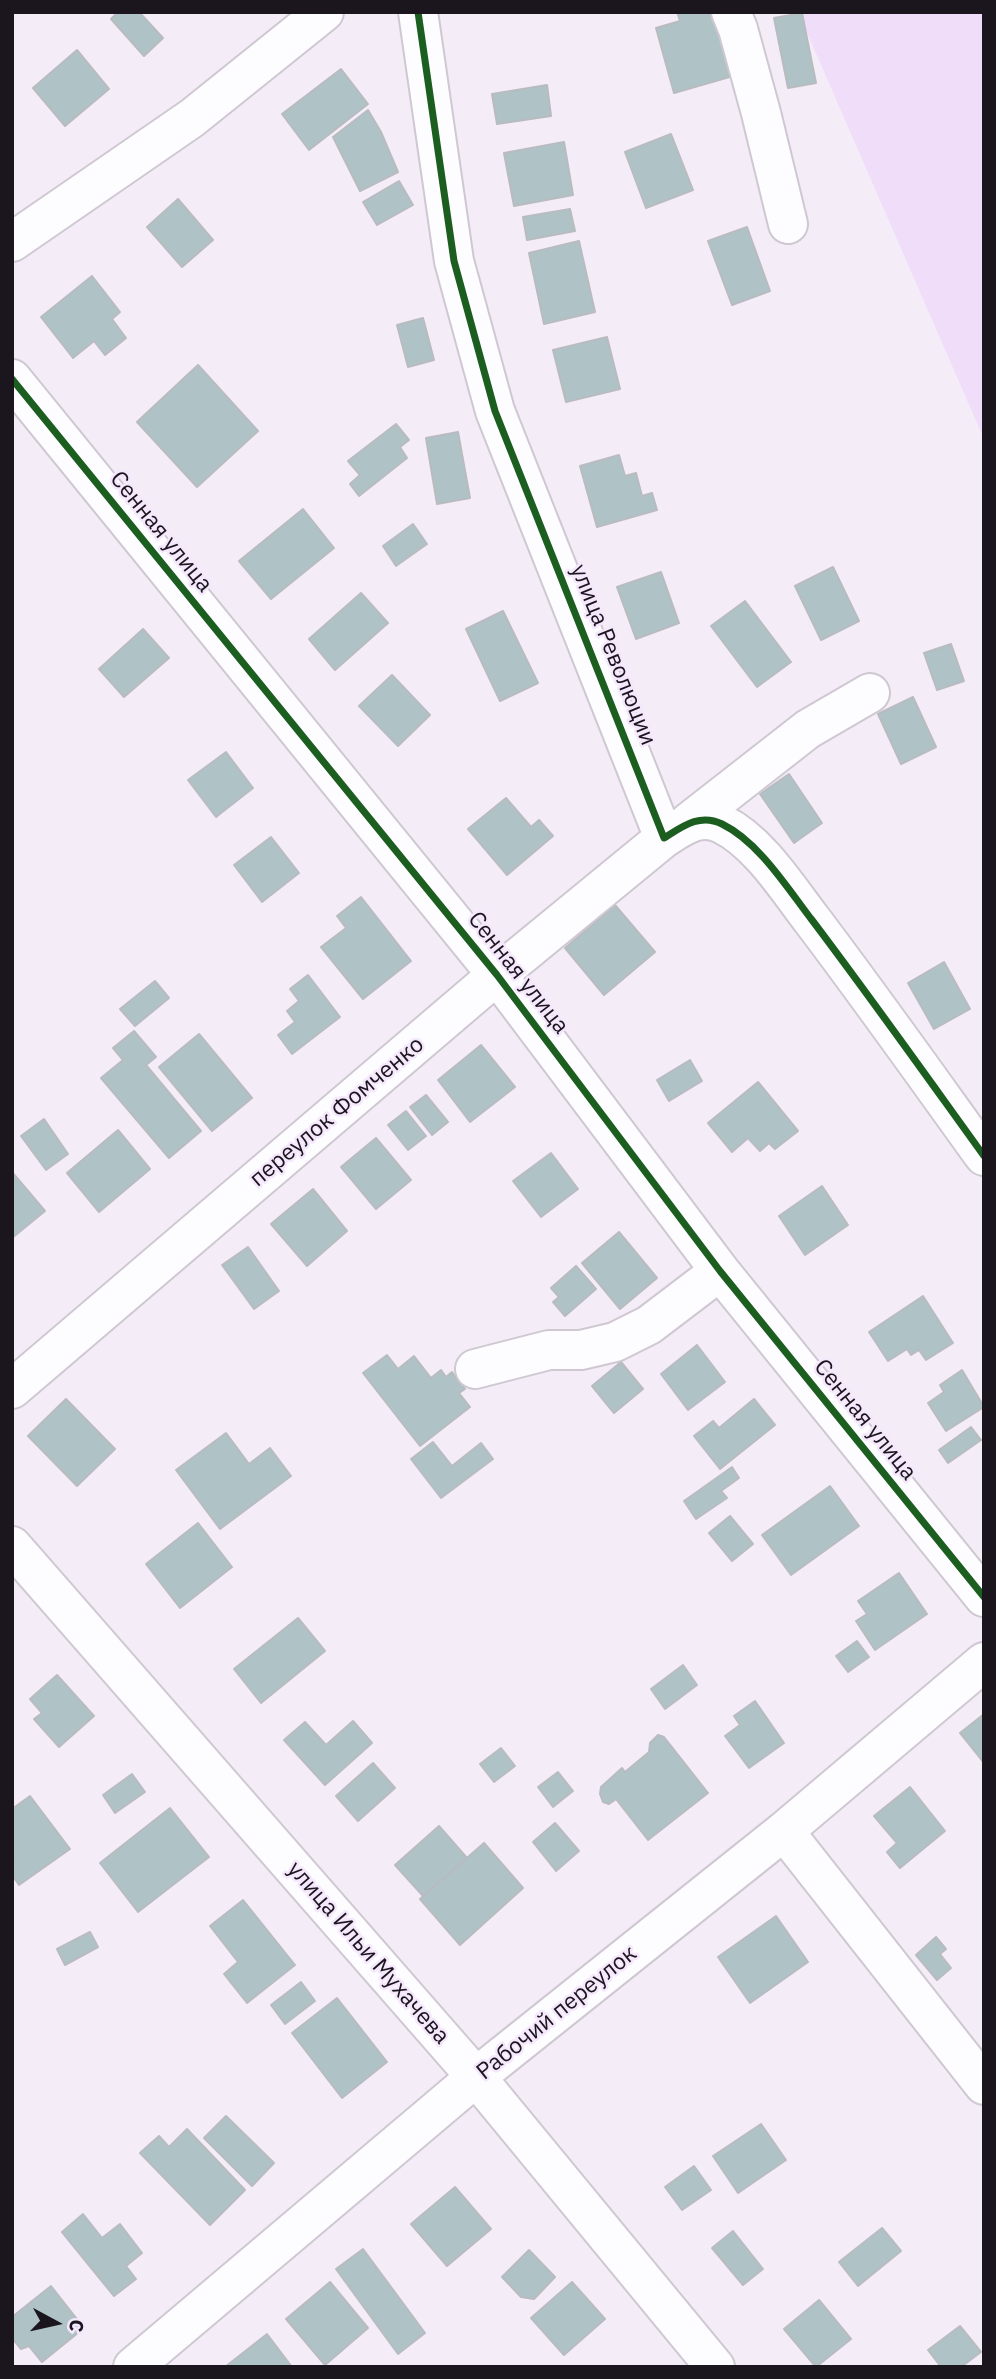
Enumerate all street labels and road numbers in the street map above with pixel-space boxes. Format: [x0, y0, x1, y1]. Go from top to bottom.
street label: Сенная улица [104, 466, 218, 598]
street label: улица Революции [564, 561, 662, 749]
street label: Сенная улица [462, 906, 574, 1040]
street label: переулок Фомченко [244, 1031, 430, 1193]
street label: Сенная улица [808, 1354, 922, 1486]
street label: улица Ильи Мухачева [281, 1856, 455, 2050]
street label: Рабочий переулок [471, 1940, 643, 2086]

